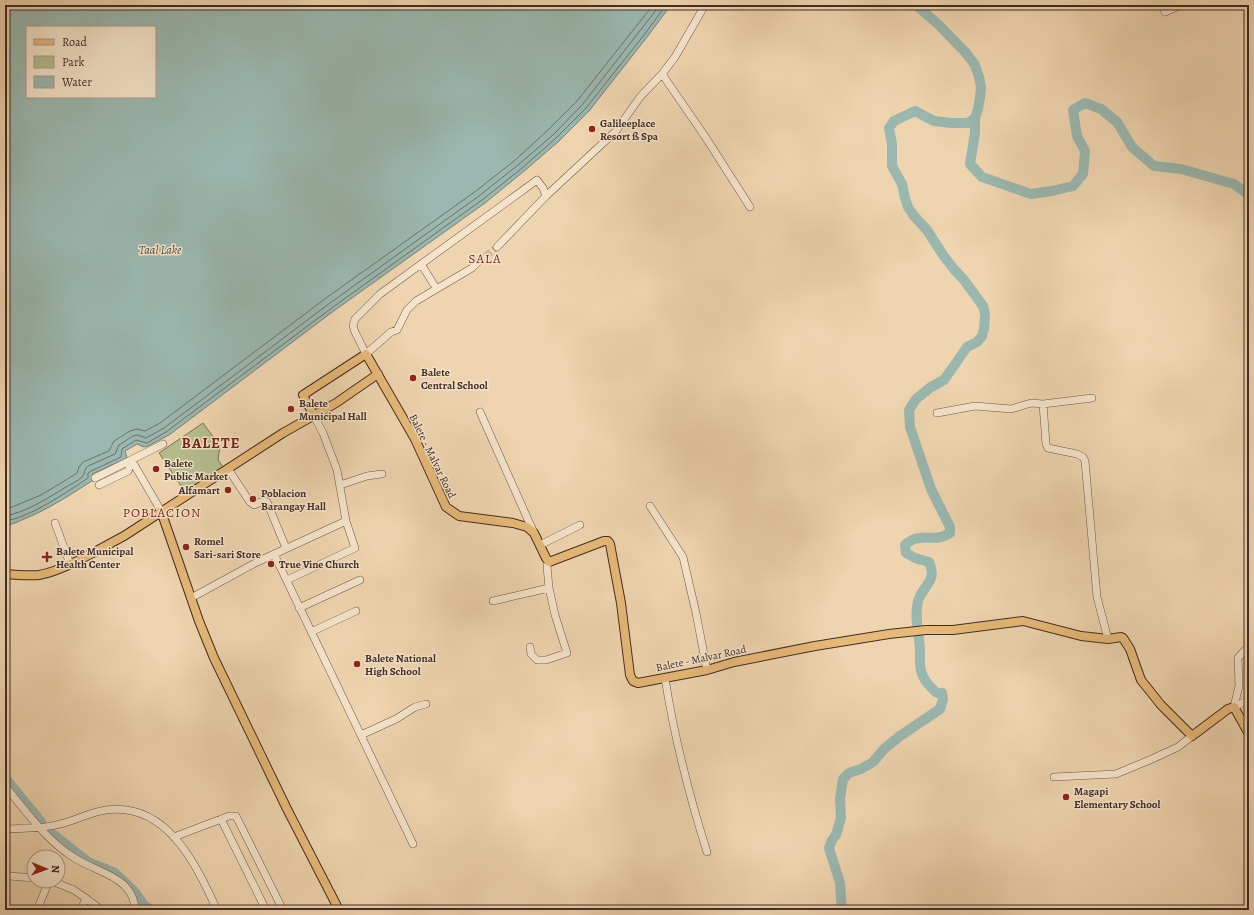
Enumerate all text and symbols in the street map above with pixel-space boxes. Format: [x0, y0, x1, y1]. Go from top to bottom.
legend [26, 26, 156, 98]
text: Road [62, 34, 88, 50]
text: Park [62, 54, 85, 70]
text: Water [61, 74, 92, 90]
place label: Galileeplace Resort ß Spa [600, 116, 659, 144]
marker: Galileeplace Resort ß Spa [587, 124, 597, 134]
water label: Taal Lake [139, 242, 182, 258]
district label: SALA [469, 250, 502, 267]
place label: Balete Central School [421, 365, 488, 393]
marker: Balete Central School [408, 373, 418, 383]
place label: Balete Municipal Hall [299, 396, 367, 424]
marker: Balete Municipal Hall [286, 404, 296, 414]
street label: Balete - Malvar Road [406, 412, 460, 501]
district label: BALETE [182, 433, 240, 453]
place label: Balete Public Market [164, 456, 228, 484]
marker: Balete Public Market [151, 464, 161, 474]
place label: Alfamart [178, 483, 220, 498]
marker: Alfamart [223, 485, 233, 495]
place label: Poblacion Barangay Hall [261, 486, 326, 514]
marker: Poblacion Barangay Hall [248, 494, 258, 504]
district label: POBLACION [123, 504, 201, 521]
place label: Romel Sari-sari Store [194, 534, 261, 562]
marker: Romel Sari-sari Store [181, 542, 191, 552]
place label: Balete Municipal Health Center [56, 544, 133, 572]
marker: Balete Municipal Health Center [41, 551, 53, 563]
place label: True Vine Church [279, 557, 359, 572]
marker: True Vine Church [266, 559, 276, 569]
street label: Balete - Malvar Road [654, 642, 748, 675]
place label: Balete National High School [365, 651, 436, 679]
marker: Balete National High School [352, 659, 362, 669]
place label: Magapi Elementary School [1074, 784, 1160, 812]
marker: Magapi Elementary School [1061, 792, 1071, 802]
north arrow [26, 849, 66, 889]
text: N [48, 865, 63, 873]

